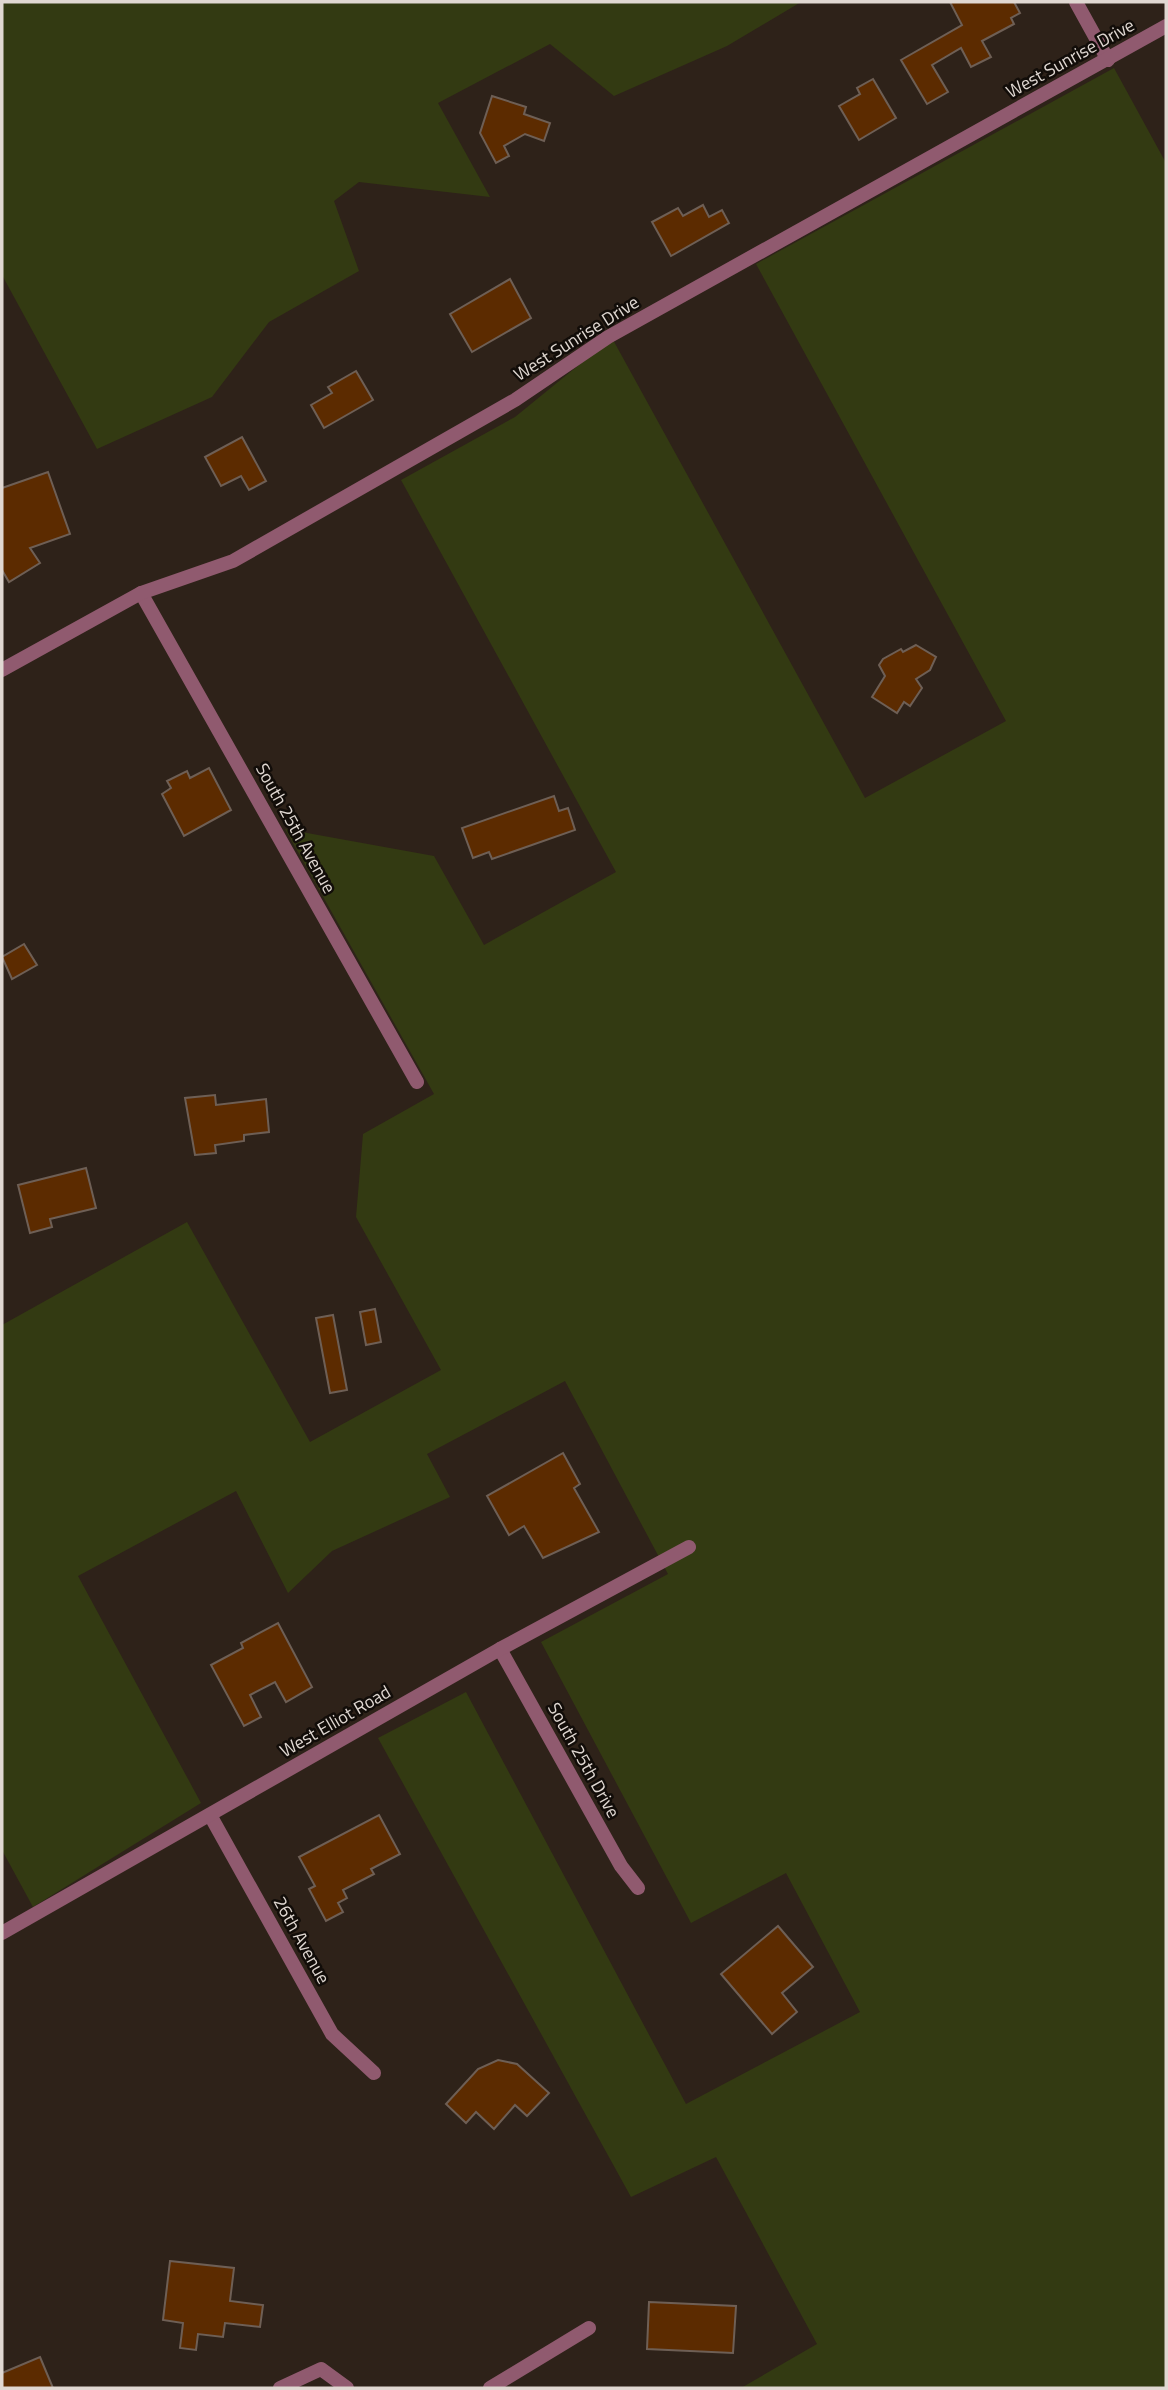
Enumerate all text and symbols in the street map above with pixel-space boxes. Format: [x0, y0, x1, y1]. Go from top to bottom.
street label: West Sunrise Drive [1001, 11, 1139, 105]
street label: West Sunrise Drive [508, 289, 644, 387]
street label: South 25th Avenue [249, 758, 343, 898]
street label: West Elliot Road [274, 1678, 396, 1764]
street label: South 25th Drive [541, 1697, 627, 1823]
street label: 26th Avenue [267, 1891, 337, 1989]

